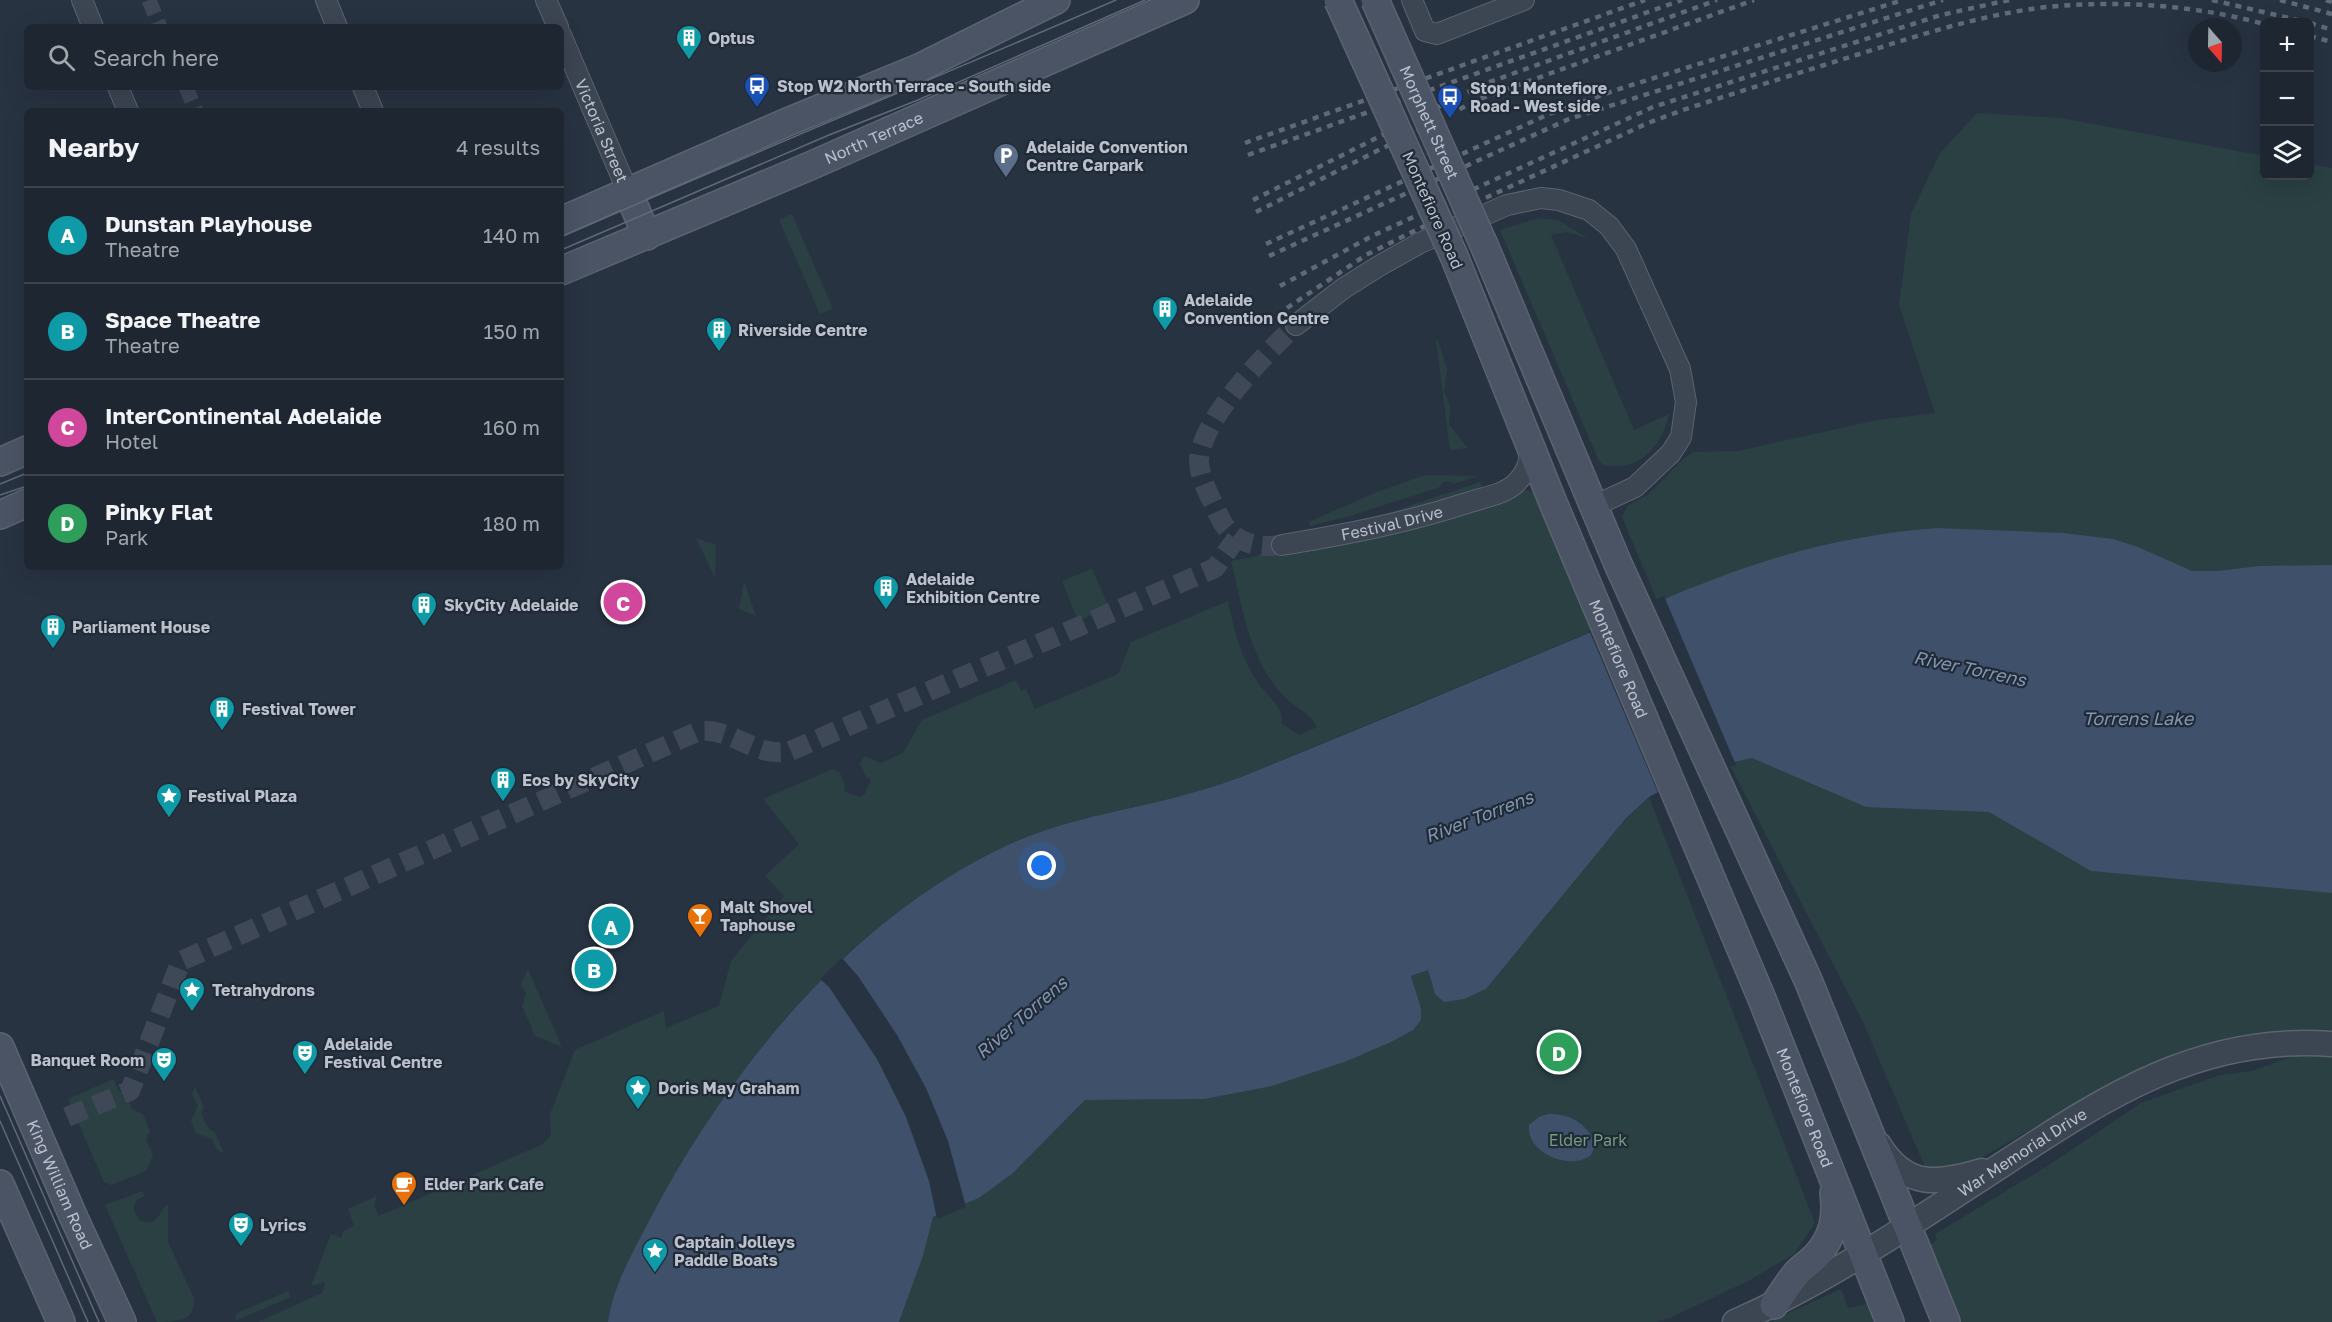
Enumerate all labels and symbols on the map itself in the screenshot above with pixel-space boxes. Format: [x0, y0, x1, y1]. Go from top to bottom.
north arrow [2188, 18, 2242, 72]
building icon: Optus [674, 23, 704, 61]
place label: Optus [708, 28, 755, 48]
street label: Morphett Street [1395, 62, 1464, 183]
bus stop icon: Stop W2 North Terrace - South side [742, 71, 772, 109]
street label: Victoria Street [571, 76, 633, 186]
place label: Stop W2 North Terrace - South side [777, 76, 1051, 96]
place label: Stop 1 Montefiore Road - West side [1470, 78, 1607, 116]
bus stop icon: Stop 1 Montefiore Road - West side [1435, 82, 1465, 120]
street label: North Terrace [821, 107, 926, 168]
place label: Adelaide Convention Centre Carpark [1026, 137, 1188, 175]
parking icon: Adelaide Convention Centre Carpark [991, 141, 1021, 179]
street label: Montefiore Road [1398, 148, 1468, 272]
place label: Adelaide Convention Centre [1184, 290, 1329, 328]
building icon: Adelaide Convention Centre [1150, 294, 1180, 332]
building icon: Riverside Centre [704, 315, 734, 353]
place label: Riverside Centre [738, 320, 867, 340]
street label: Festival Drive [1339, 501, 1445, 544]
place label: Adelaide Exhibition Centre [906, 569, 1040, 607]
building icon: Adelaide Exhibition Centre [871, 573, 901, 611]
pin: C [604, 580, 642, 624]
building icon: SkyCity Adelaide [409, 590, 439, 628]
place label: SkyCity Adelaide [444, 595, 578, 615]
street label: Montefiore Road [1585, 596, 1653, 721]
building icon: Parliament House [38, 612, 68, 650]
place label: Parliament House [72, 617, 210, 637]
water label: River Torrens [1912, 645, 2029, 691]
building icon: Festival Tower [207, 694, 237, 732]
place label: Festival Tower [242, 699, 356, 719]
water label: Torrens Lake [2083, 707, 2195, 729]
building icon: Eos by SkyCity [488, 765, 518, 803]
place label: Eos by SkyCity [522, 770, 640, 790]
place icon: Festival Plaza [154, 781, 184, 819]
water label: River Torrens [1422, 785, 1538, 847]
place label: Festival Plaza [188, 786, 297, 806]
your location [1027, 851, 1056, 880]
place label: Malt Shovel Taphouse [720, 897, 813, 935]
bar icon: Malt Shovel Taphouse [685, 901, 715, 939]
pin: A [592, 904, 630, 948]
pin: B [574, 946, 614, 992]
water label: River Torrens [971, 970, 1072, 1063]
place icon: Tetrahydrons [177, 975, 207, 1013]
place label: Tetrahydrons [212, 980, 315, 1000]
pin: D [1540, 1030, 1578, 1074]
place label: Adelaide Festival Centre [324, 1034, 442, 1072]
theatre icon: Adelaide Festival Centre [290, 1038, 320, 1076]
theatre icon: Banquet Room [149, 1045, 179, 1083]
street label: Montefiore Road [1772, 1045, 1838, 1170]
place label: Banquet Room [31, 1050, 144, 1070]
place icon: Doris May Graham [623, 1073, 653, 1111]
place label: Doris May Graham [658, 1078, 800, 1098]
street label: War Memorial Drive [1954, 1103, 2090, 1201]
street label: King William Road [23, 1117, 97, 1253]
park label: Elder Park [1549, 1130, 1627, 1150]
cafe icon: Elder Park Cafe [389, 1169, 419, 1207]
place label: Elder Park Cafe [424, 1174, 544, 1194]
theatre icon: Lyrics [226, 1210, 256, 1248]
place label: Lyrics [260, 1215, 306, 1235]
place label: Captain Jolleys Paddle Boats [674, 1232, 795, 1270]
place icon: Captain Jolleys Paddle Boats [640, 1236, 670, 1274]

